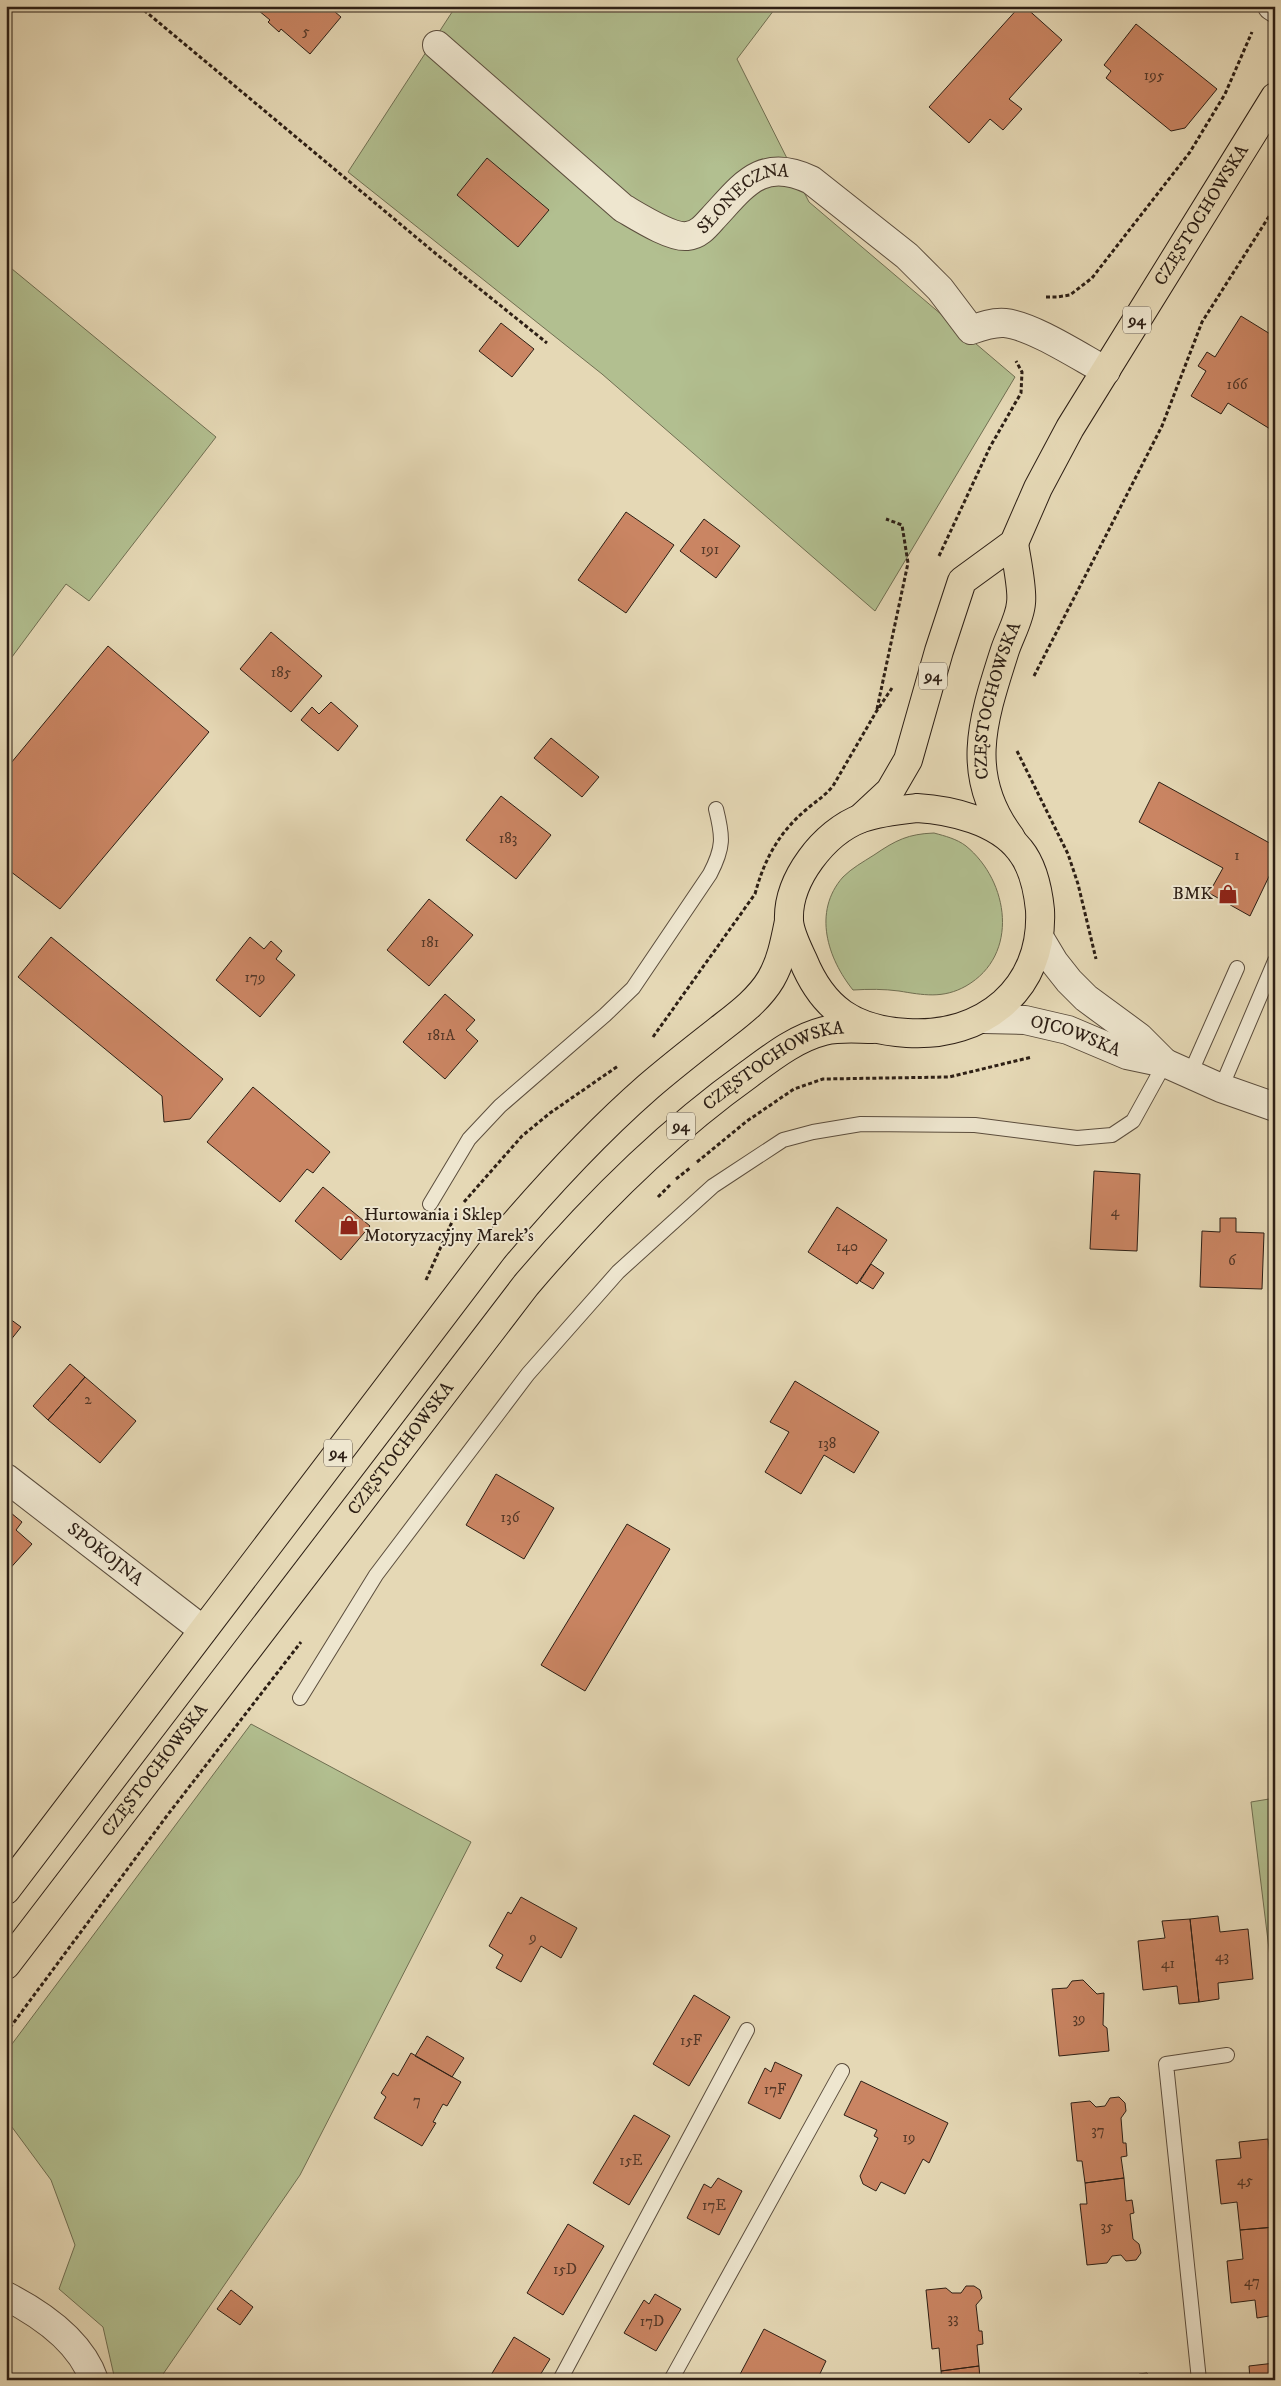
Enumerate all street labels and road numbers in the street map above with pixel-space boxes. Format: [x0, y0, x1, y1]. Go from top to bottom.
street label: CZĘSTOCHOWSKA [1150, 140, 1254, 290]
street label: SŁONECZNA [693, 160, 791, 239]
road number: 94 [1123, 306, 1151, 334]
street label: CZĘSTOCHOWSKA [970, 618, 1026, 781]
road number: 94 [919, 662, 947, 689]
street label: OJCOWSKA [1028, 1011, 1124, 1062]
street label: CZĘSTOCHOWSKA [699, 1017, 845, 1116]
road number: 94 [667, 1112, 695, 1140]
street label: CZĘSTOCHOWSKA [343, 1377, 459, 1520]
road number: 94 [324, 1440, 352, 1466]
street label: SPOKOJNA [63, 1518, 148, 1591]
street label: CZĘSTOCHOWSKA [97, 1699, 213, 1841]

